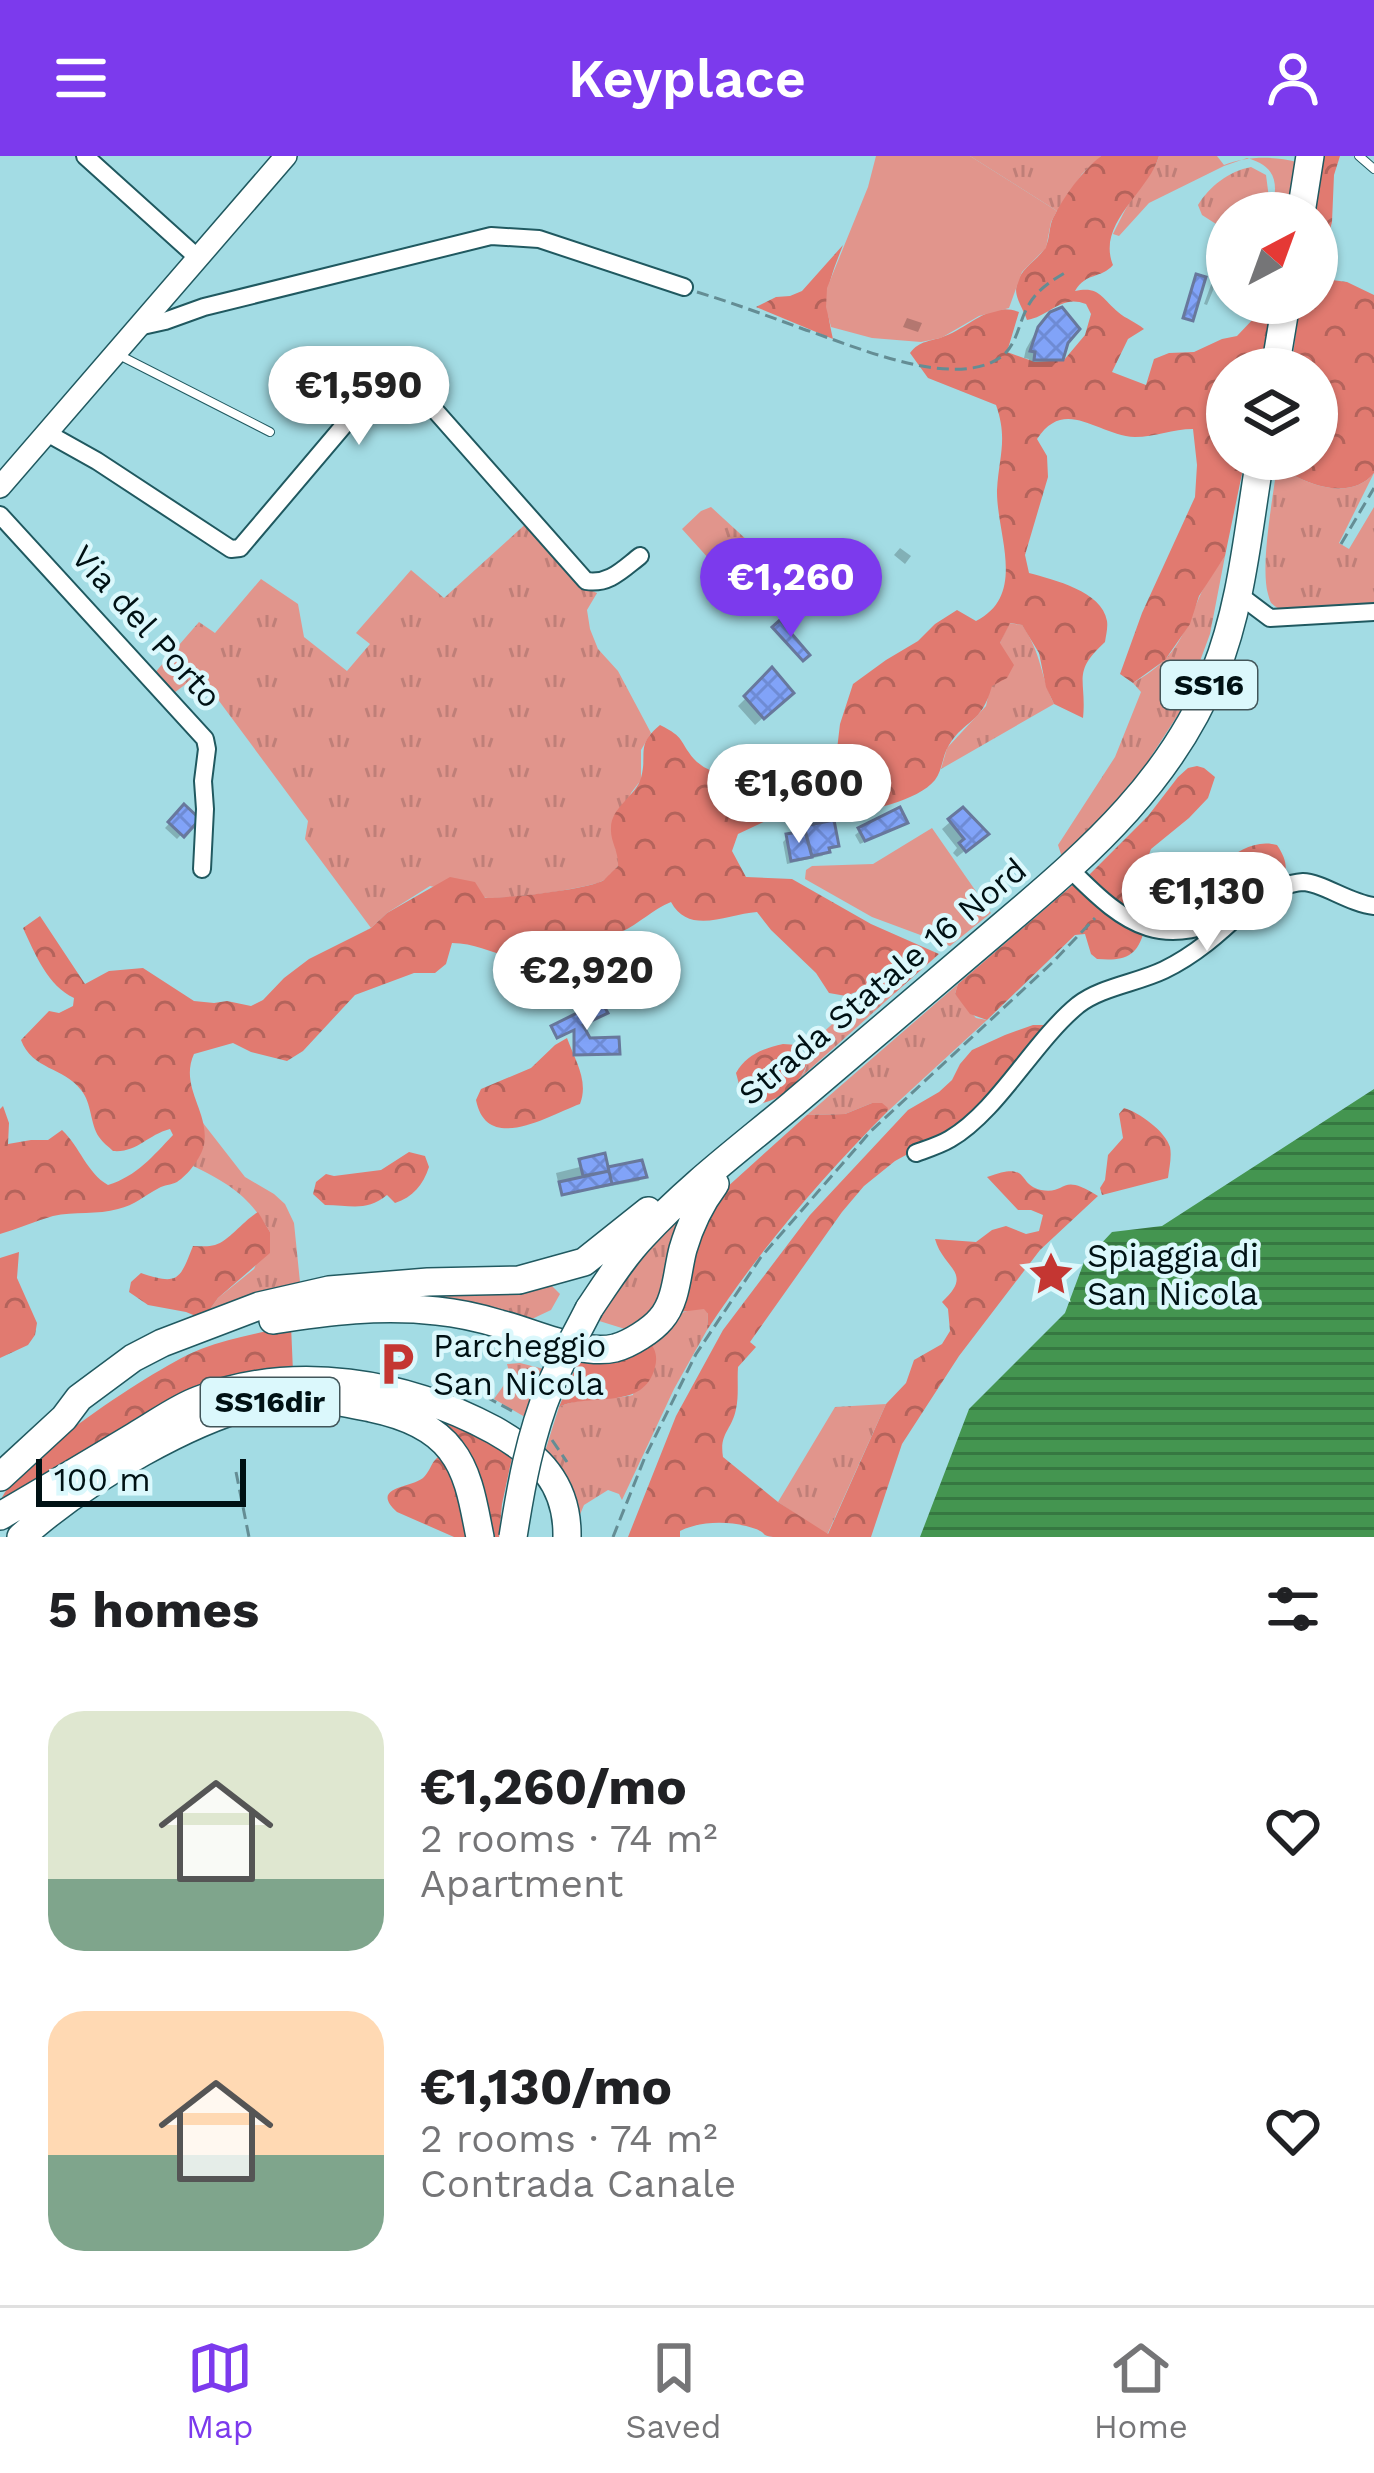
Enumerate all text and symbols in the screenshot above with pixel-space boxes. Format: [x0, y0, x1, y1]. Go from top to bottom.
icon: menu [48, 45, 114, 111]
icon: person [1260, 45, 1326, 111]
text: Keyplace [568, 47, 806, 110]
north arrow [1206, 192, 1338, 324]
map controls [1206, 192, 1338, 480]
pin: €1,590 [261, 346, 457, 448]
button: layers [1206, 348, 1338, 480]
text: €1,590 [295, 362, 423, 407]
street label: Via del Porto [64, 537, 230, 716]
pin: €1,260 [693, 538, 889, 640]
text: €1,260 [727, 554, 855, 599]
road number: SS16 [1161, 661, 1257, 709]
pin: €1,600 [701, 744, 897, 846]
text: €1,600 [734, 760, 864, 805]
street label: Strada Statale 16 Nord [731, 850, 1034, 1113]
pin: €1,130 [1109, 852, 1305, 954]
text: €1,130 [1149, 868, 1265, 913]
pin: €2,920 [489, 931, 685, 1033]
text: €2,920 [520, 947, 654, 992]
place label: Spiaggia di San Nicola [1087, 1236, 1259, 1313]
place icon: Spiaggia di San Nicola [1026, 1249, 1076, 1299]
place label: Parcheggio San Nicola [433, 1326, 606, 1403]
parking icon: Parcheggio San Nicola [372, 1339, 422, 1389]
road number: SS16dir [201, 1378, 339, 1426]
scale bar [36, 1453, 246, 1506]
text: 100 m [54, 1460, 151, 1499]
icon: filters [1260, 1576, 1326, 1642]
text: 5 homes [48, 1580, 259, 1639]
text: €1,260/mo [420, 1757, 687, 1816]
icon: home [144, 1759, 288, 1903]
icon: heart [1260, 1798, 1326, 1864]
text: 2 rooms · 74 m² [420, 1816, 718, 1861]
text: Apartment [420, 1861, 623, 1906]
text: €1,130/mo [420, 2057, 672, 2116]
icon: home [144, 2059, 288, 2203]
icon: heart [1260, 2098, 1326, 2164]
text: 2 rooms · 74 m² [420, 2116, 718, 2161]
text: Contrada Canale [420, 2161, 736, 2206]
tab: Map [186, 2335, 253, 2446]
tab: Saved [626, 2335, 721, 2446]
tab: Home [1094, 2335, 1188, 2446]

